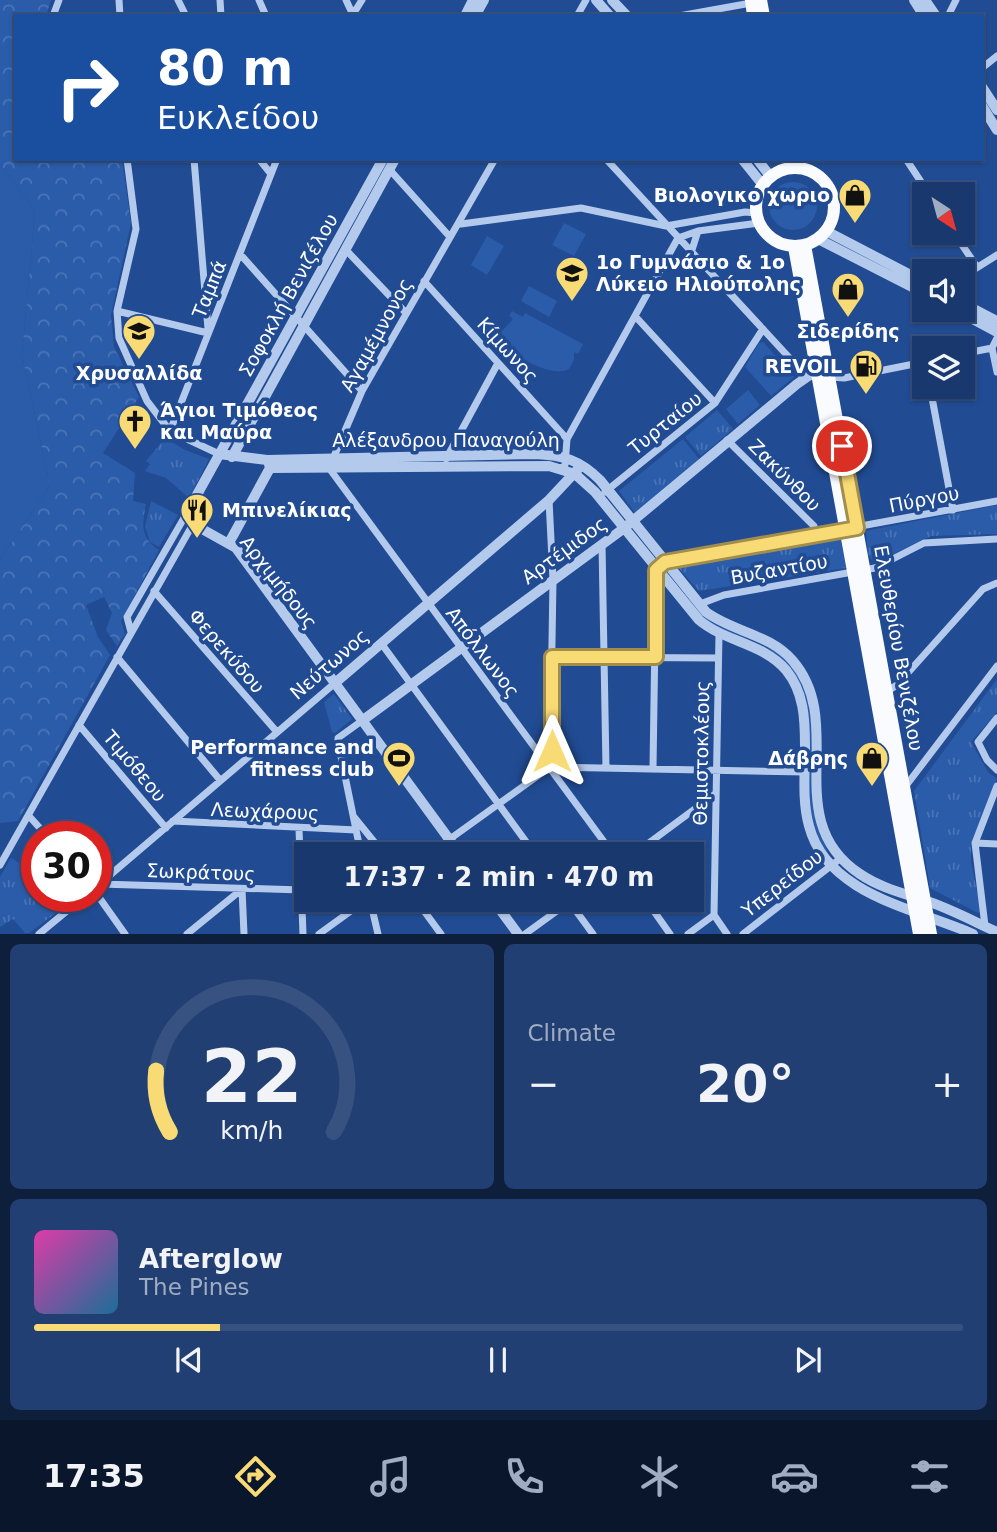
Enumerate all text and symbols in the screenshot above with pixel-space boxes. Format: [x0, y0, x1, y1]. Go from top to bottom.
text: 80 m [157, 40, 293, 97]
icon: right [42, 42, 133, 133]
text: Ευκλείδου [157, 99, 319, 137]
shop icon: Βιολογικο χωριο [836, 176, 874, 225]
north arrow [912, 182, 975, 245]
map controls [912, 182, 975, 399]
place label: Βιολογικο χωριο [654, 184, 830, 206]
street label: Σοφοκλή Βενιζέλου [234, 210, 342, 380]
place label: 1ο Γυμνάσιο & 1ο Λύκειο Ηλιούπολης [596, 251, 801, 295]
school or university icon: 1ο Γυμνάσιο & 1ο Λύκειο Ηλιούπολης [553, 254, 591, 303]
street label: Ταμπά [187, 257, 230, 322]
button: sound [912, 259, 975, 322]
shop icon: Σιδερίδης [829, 270, 867, 319]
street label: Αγαμέμνονος [336, 274, 416, 396]
school or university icon: Χρυσαλλίδα [120, 312, 158, 361]
street label: Κίμωνος [473, 313, 543, 387]
place label: Σιδερίδης [797, 320, 899, 342]
button: layers [912, 336, 975, 399]
fuel station icon: REVOIL [847, 347, 885, 396]
place label: REVOIL [765, 355, 842, 377]
place label: Χρυσαλλίδα [76, 362, 202, 384]
street label: Τυρταίου [623, 387, 706, 460]
place label: Άγιοι Τιμόθεος και Μαύρα [160, 399, 318, 443]
church icon: Άγιοι Τιμόθεος και Μαύρα [116, 402, 154, 451]
pin [812, 416, 872, 476]
icon: arrive [823, 427, 861, 465]
street label: Αλέξανδρου Παναγούλη [332, 429, 560, 451]
street label: Ζακύνθου [744, 434, 826, 516]
street label: Πύργου [887, 481, 961, 517]
restaurant icon: Μπινελίκιας [178, 491, 216, 540]
place label: Μπινελίκιας [222, 499, 352, 521]
street label: Αρτέμιδος [517, 512, 611, 588]
street label: Αρχιμήδους [236, 531, 322, 633]
street label: Ελευθερίου Βενιζέλου [870, 543, 928, 753]
street label: Βυζαντίου [729, 550, 829, 588]
street label: Απόλλωνος [442, 602, 524, 702]
street label: Φερεκύδου [185, 605, 269, 697]
street label: Νεύτωνος [285, 624, 373, 704]
street label: Θεμιστοκλέους [689, 680, 713, 826]
position arrow [515, 714, 589, 788]
street label: Τιμόθεου [98, 725, 171, 806]
place label: Performance and fitness club [190, 736, 374, 780]
sports icon: Performance and fitness club [380, 739, 418, 788]
shop icon: Δάβρης [853, 739, 891, 788]
place label: Δάβρης [768, 747, 848, 769]
street label: Λεωχάρους [210, 798, 320, 824]
speed limit sign: 30 [21, 821, 112, 912]
street label: Υπερείδου [736, 845, 827, 922]
street label: Σωκράτους [146, 859, 256, 885]
text: 17:37 · 2 min · 470 m [344, 862, 654, 892]
text: Climate [528, 1020, 616, 1046]
text: 22 [201, 1035, 302, 1120]
text: 20° [696, 1054, 794, 1114]
text: − [528, 1062, 559, 1106]
text: + [931, 1062, 963, 1106]
text: km/h [220, 1116, 283, 1145]
text: Afterglow [139, 1244, 283, 1274]
text: The Pines [139, 1274, 250, 1300]
icon: previous [170, 1341, 208, 1379]
icon: pause [479, 1341, 517, 1379]
icon: next [789, 1341, 827, 1379]
icon: directions [231, 1452, 280, 1501]
icon: music [366, 1452, 415, 1501]
icon: phone [500, 1452, 549, 1501]
icon: climate [635, 1452, 684, 1501]
icon: car [770, 1452, 819, 1501]
icon: filters [905, 1452, 954, 1501]
text: 17:35 [43, 1457, 145, 1495]

